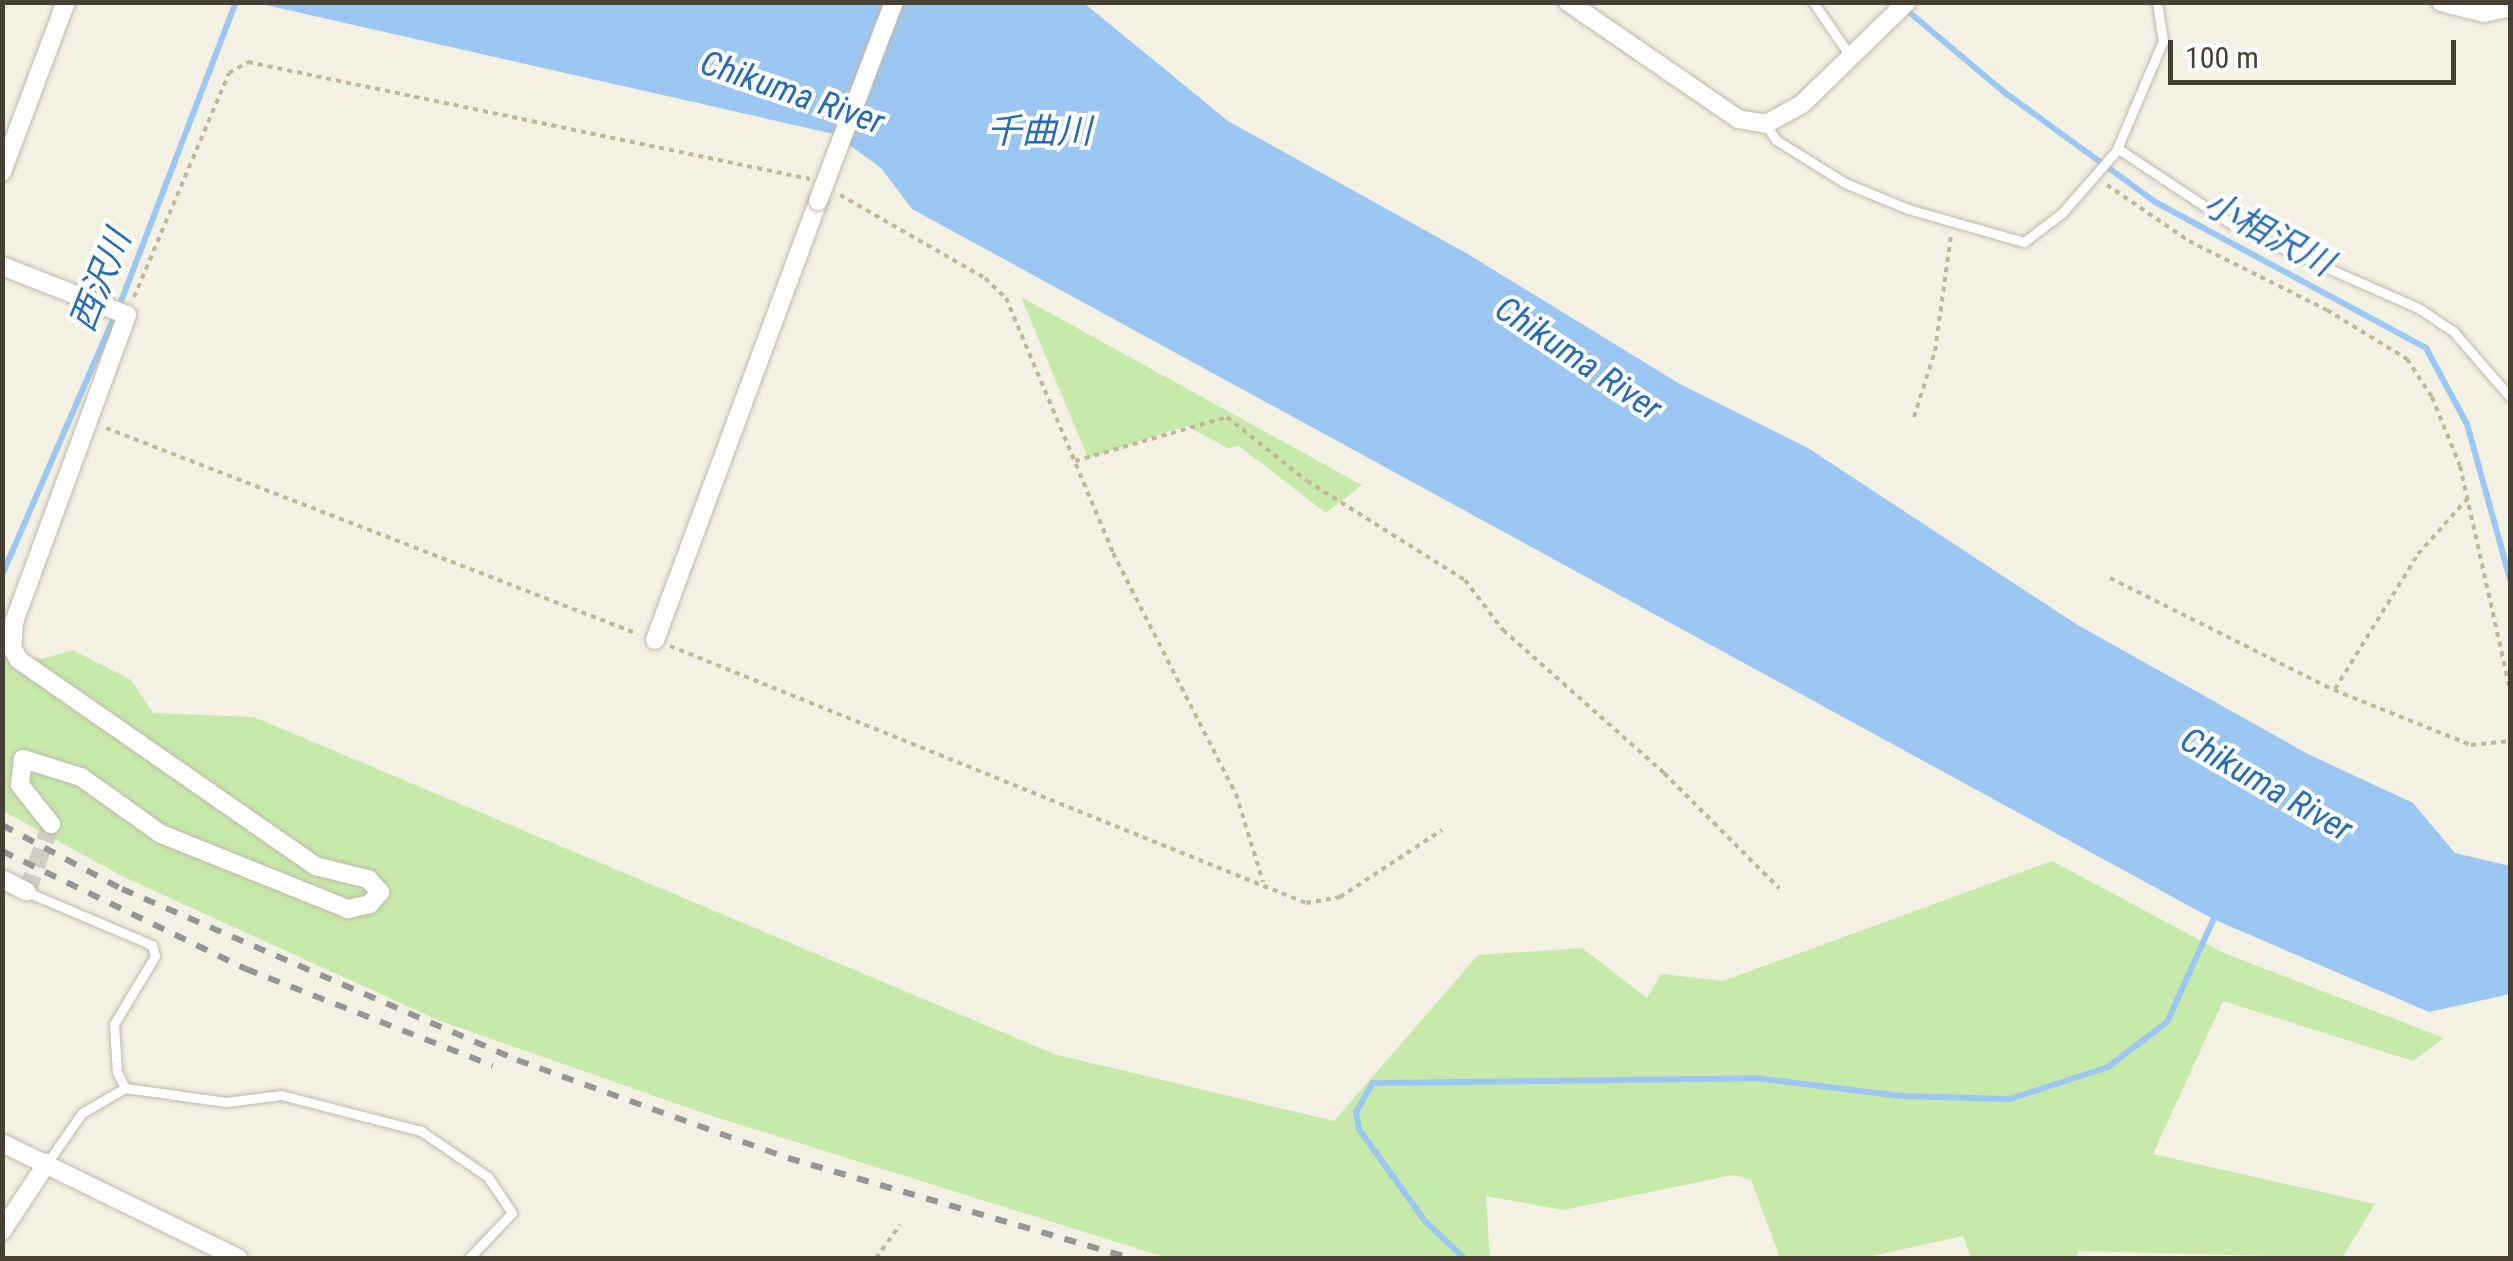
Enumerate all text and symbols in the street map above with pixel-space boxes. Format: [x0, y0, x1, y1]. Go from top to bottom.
scale bar [2173, 20, 2460, 82]
text: 100 m [2185, 40, 2259, 75]
water label: Chikuma River [695, 42, 889, 144]
water label: 千曲川 [987, 111, 1091, 153]
water label: 小相沢川 [2196, 183, 2340, 285]
water label: 西沢川 [62, 224, 140, 338]
water label: Chikuma River [1487, 288, 1669, 430]
water label: Chikuma River [2173, 719, 2359, 851]

